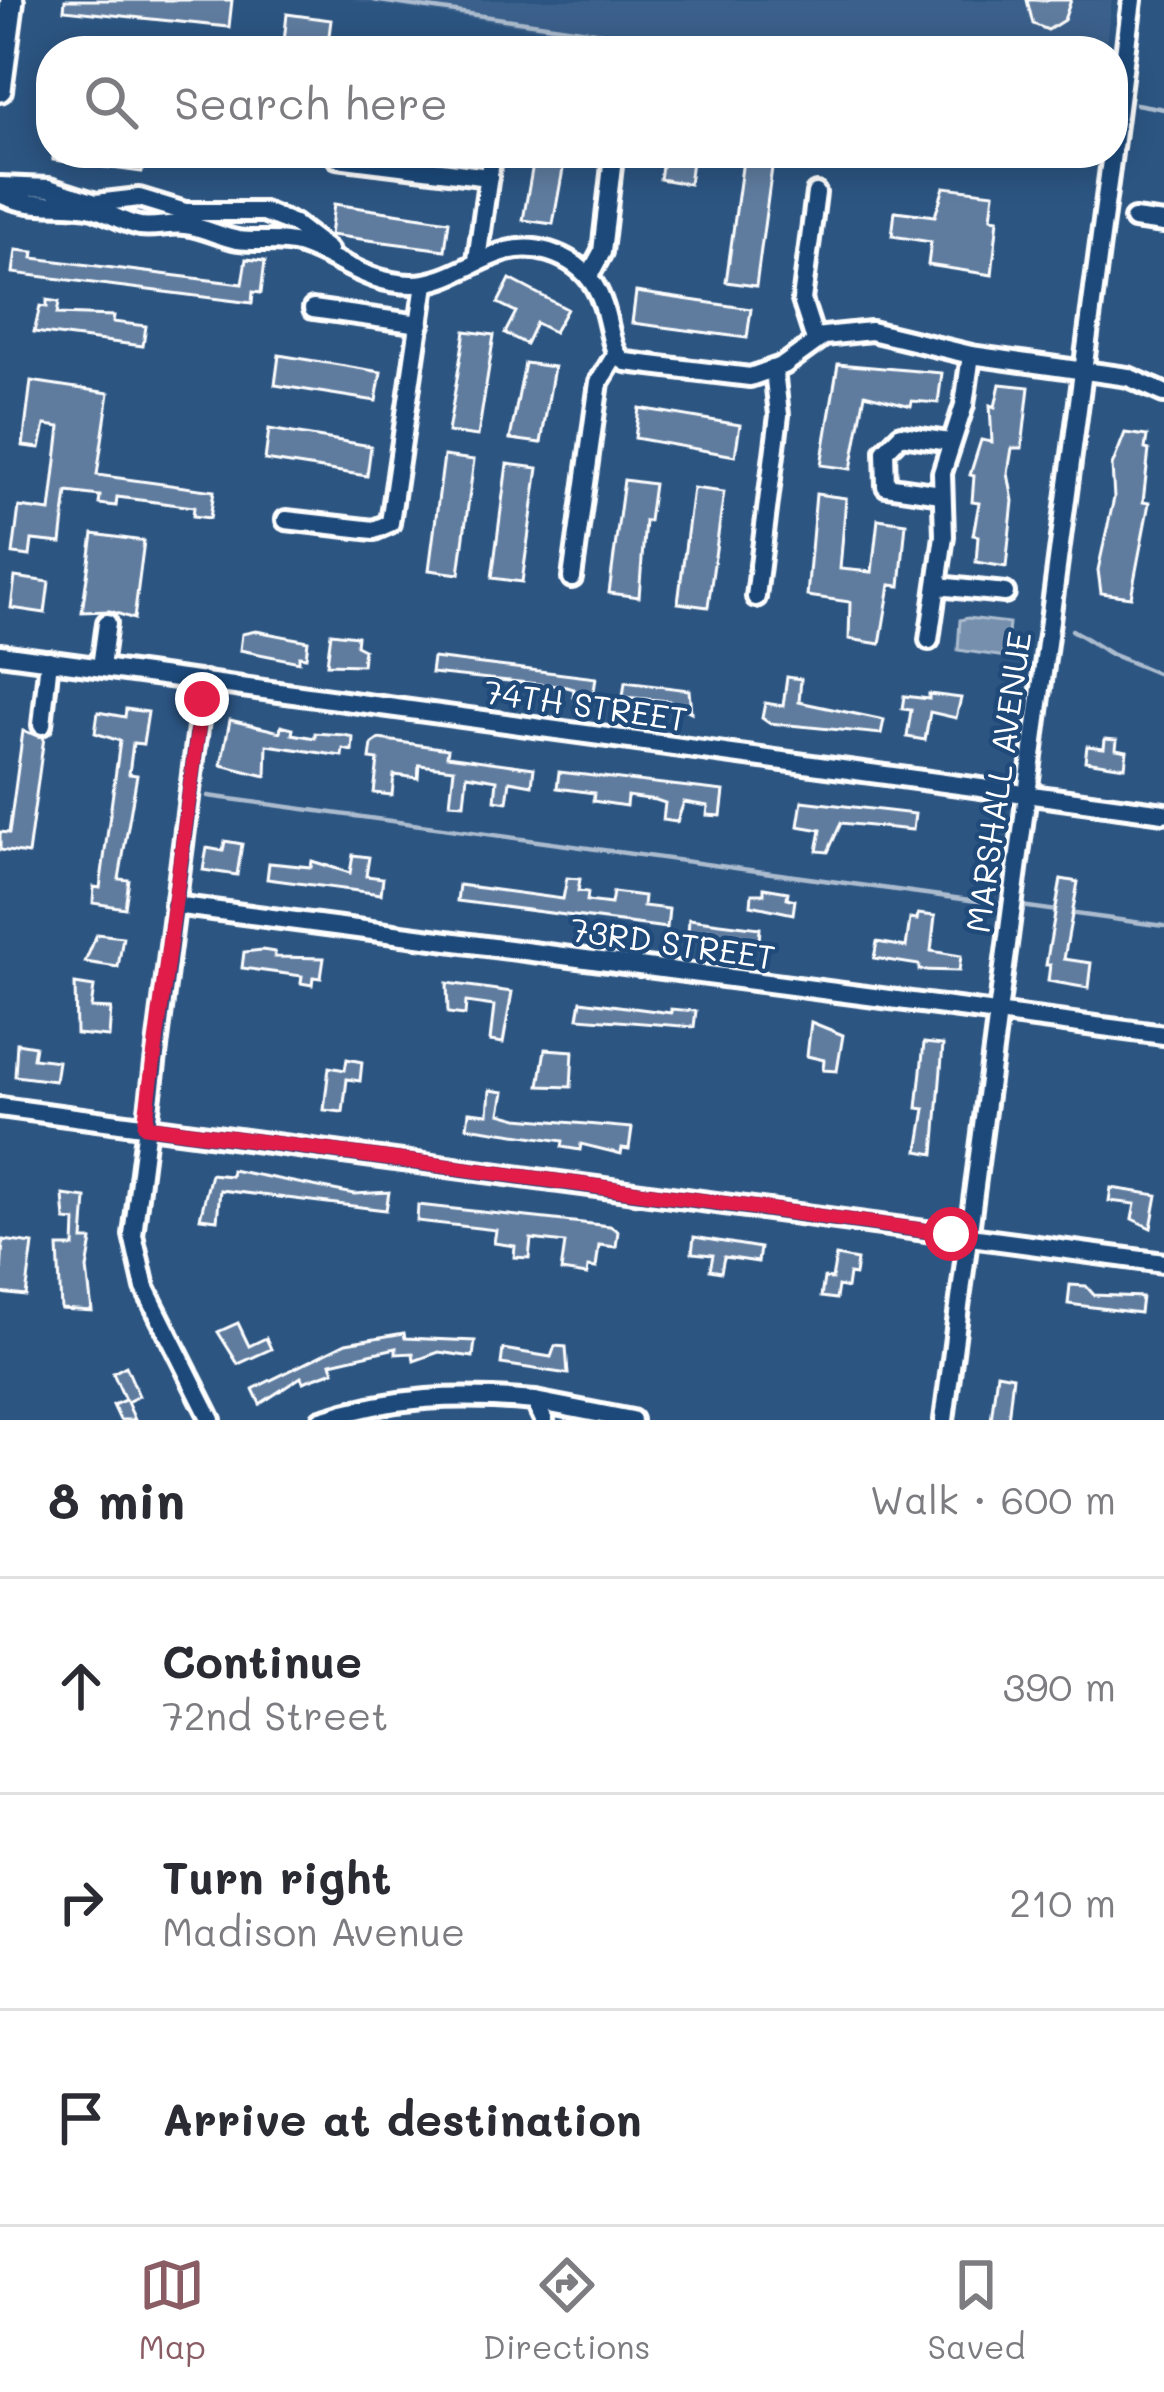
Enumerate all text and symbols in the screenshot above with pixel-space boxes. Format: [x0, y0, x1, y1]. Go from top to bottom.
search box [36, 36, 1128, 168]
icon: search [78, 69, 144, 135]
text: Search here [174, 73, 448, 131]
street label: MARSHALL AVENUE [955, 629, 1039, 935]
street label: 74TH STREET [482, 668, 690, 740]
route end [175, 672, 229, 726]
street label: 73RD STREET [568, 906, 778, 978]
route start [924, 1207, 978, 1261]
text: 8 min [48, 1465, 185, 1532]
text: Walk · 600 m [870, 1473, 1116, 1524]
text: Continue [162, 1631, 362, 1689]
icon: ahead [48, 1653, 114, 1719]
text: 390 m [1002, 1660, 1116, 1711]
text: 72nd Street [162, 1689, 388, 1740]
text: Turn right [162, 1847, 391, 1905]
icon: right [48, 1869, 114, 1935]
text: 210 m [1009, 1876, 1116, 1927]
text: Madison Avenue [162, 1905, 465, 1956]
icon: arrive [48, 2085, 114, 2151]
text: Arrive at destination [162, 2089, 642, 2147]
tab: Map [139, 2252, 206, 2367]
tab: Directions [483, 2252, 650, 2367]
tab: Saved [928, 2252, 1025, 2367]

